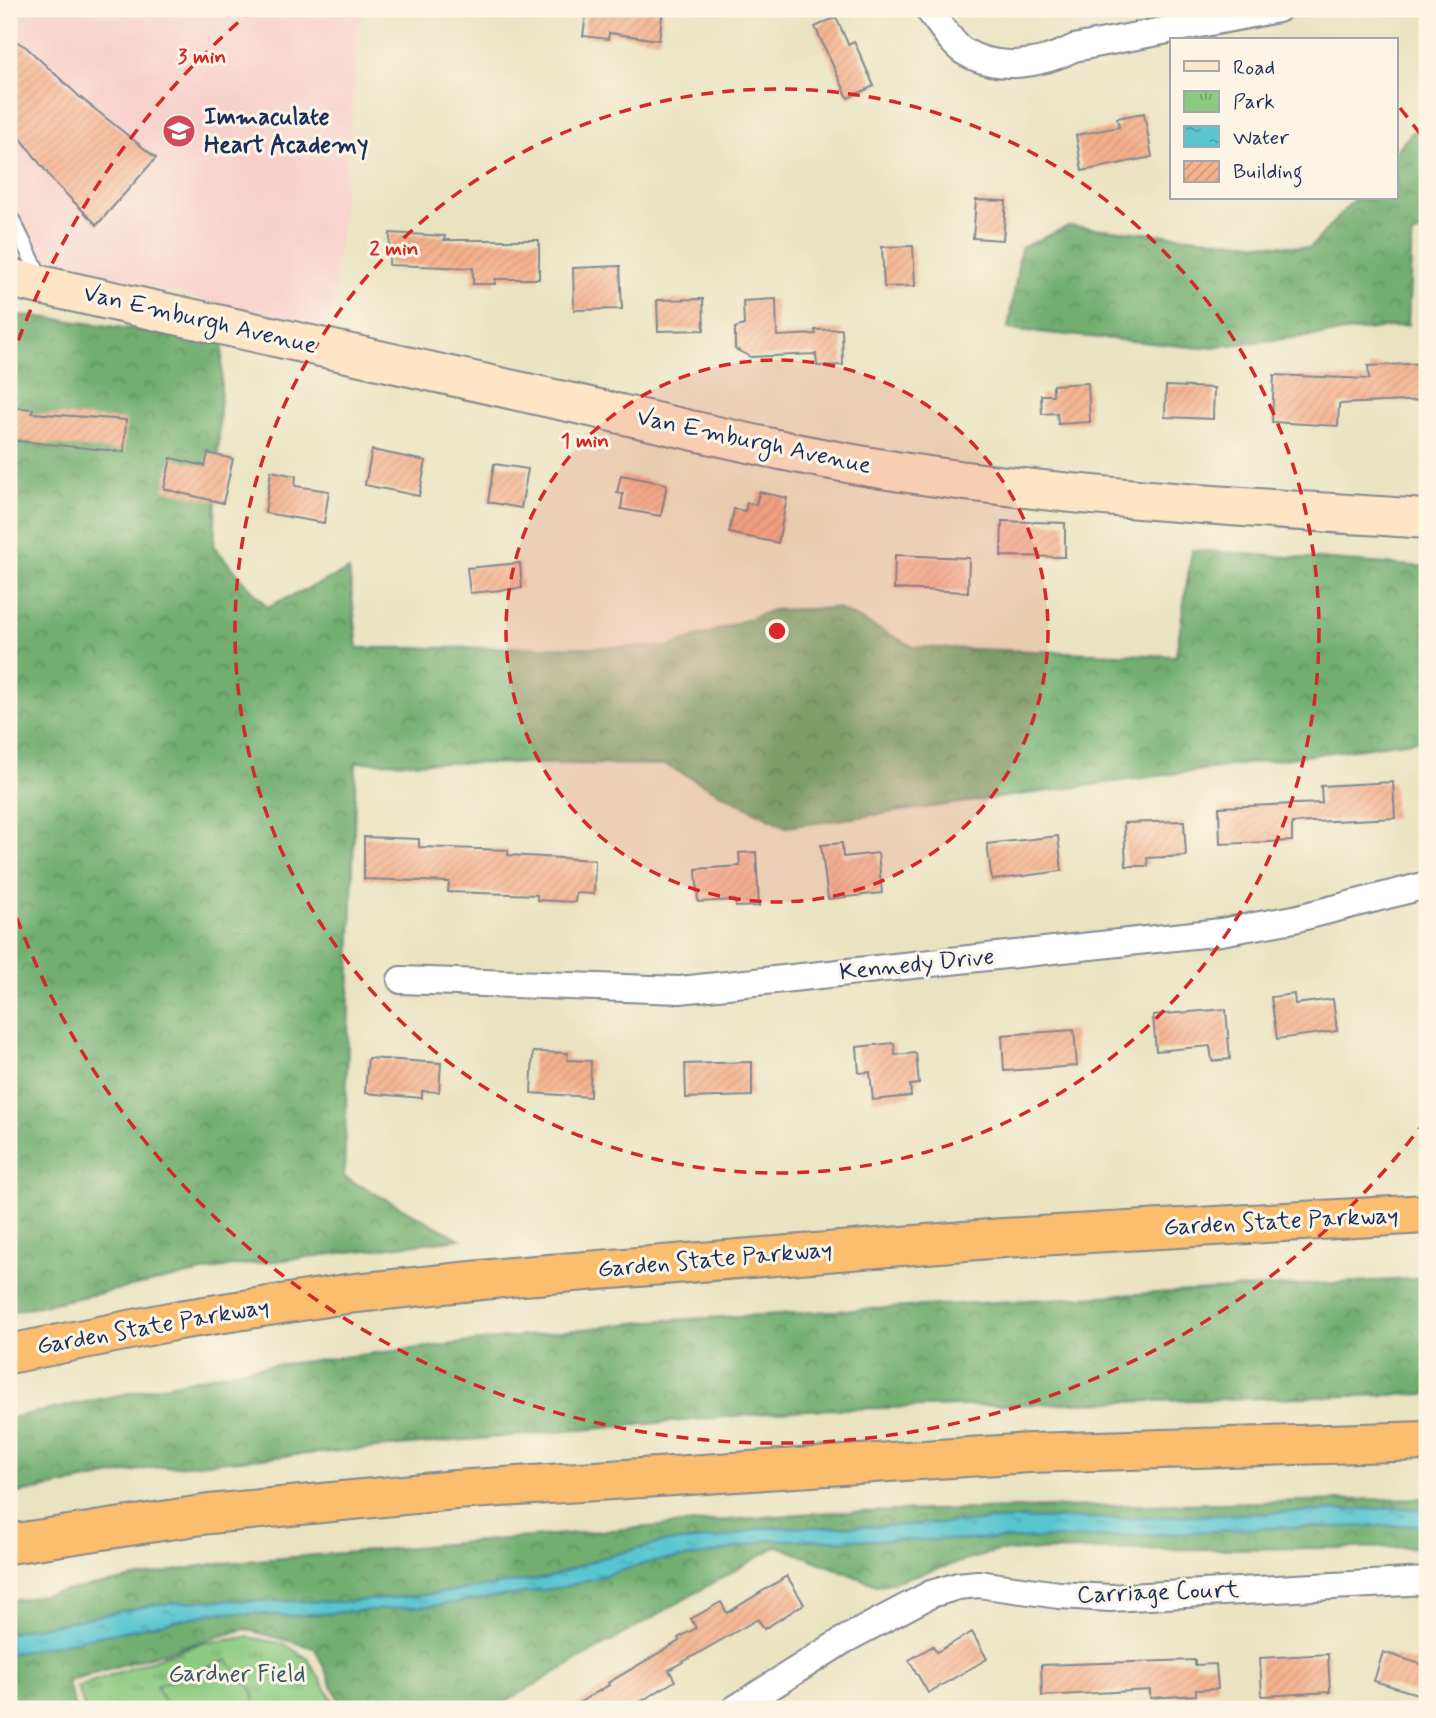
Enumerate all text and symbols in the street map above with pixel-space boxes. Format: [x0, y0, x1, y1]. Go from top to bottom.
legend [1170, 38, 1398, 200]
text: 3 min [178, 43, 226, 71]
text: Road [1233, 54, 1275, 82]
text: Park [1233, 88, 1275, 116]
place label: Immaculate Heart Academy [204, 102, 368, 161]
school or university icon: Immaculate Heart Academy [160, 112, 198, 150]
text: Water [1233, 124, 1289, 152]
text: Building [1233, 158, 1303, 188]
text: 2 min [369, 235, 419, 263]
street label: Van Emburgh Avenue [80, 278, 320, 364]
street label: Van Emburgh Avenue [634, 402, 874, 484]
text: 1 min [561, 427, 609, 455]
centre of rings [765, 619, 789, 643]
street label: Kennedy Drive [838, 941, 996, 989]
street label: Garden State Parkway [1163, 1200, 1399, 1244]
street label: Garden State Parkway [596, 1234, 834, 1286]
street label: Garden State Parkway [34, 1291, 272, 1363]
street label: Carriage Court [1076, 1575, 1240, 1611]
park label: Gardner Field [168, 1659, 306, 1690]

